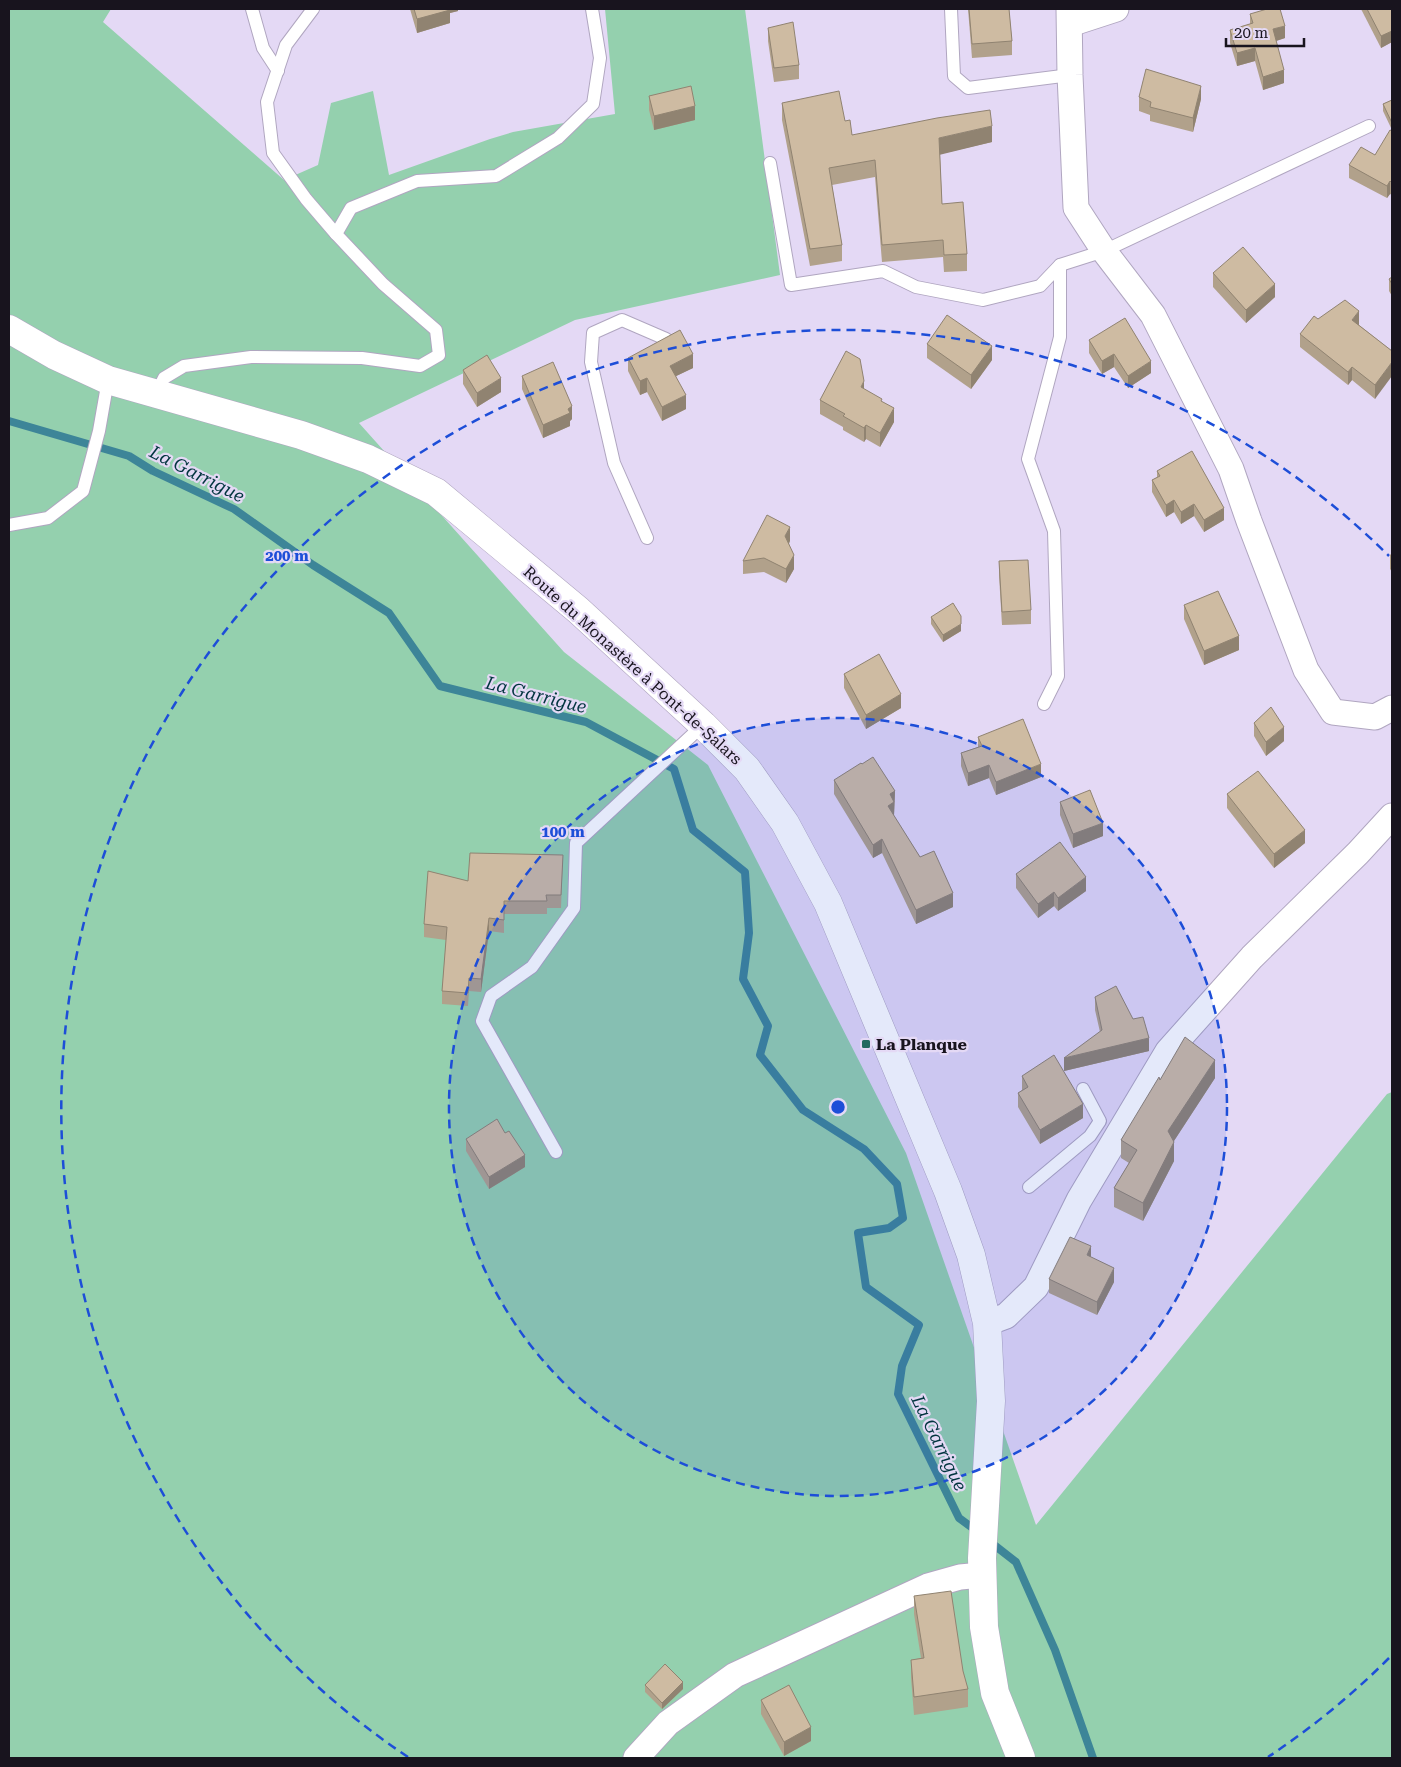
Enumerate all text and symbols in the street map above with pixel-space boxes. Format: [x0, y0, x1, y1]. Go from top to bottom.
scale bar [1226, 15, 1304, 47]
text: 20 m [1234, 24, 1269, 42]
water label: La Garrigue [146, 440, 248, 506]
text: 200 m [265, 547, 309, 565]
street label: Route du Monastère à Pont-de-Salars [520, 562, 746, 769]
water label: La Garrigue [482, 672, 589, 717]
text: 100 m [541, 823, 585, 841]
place label: La Planque [876, 1035, 967, 1054]
marker: La Planque [860, 1038, 872, 1050]
centre of rings [829, 1098, 847, 1116]
water label: La Garrigue [907, 1391, 972, 1494]

